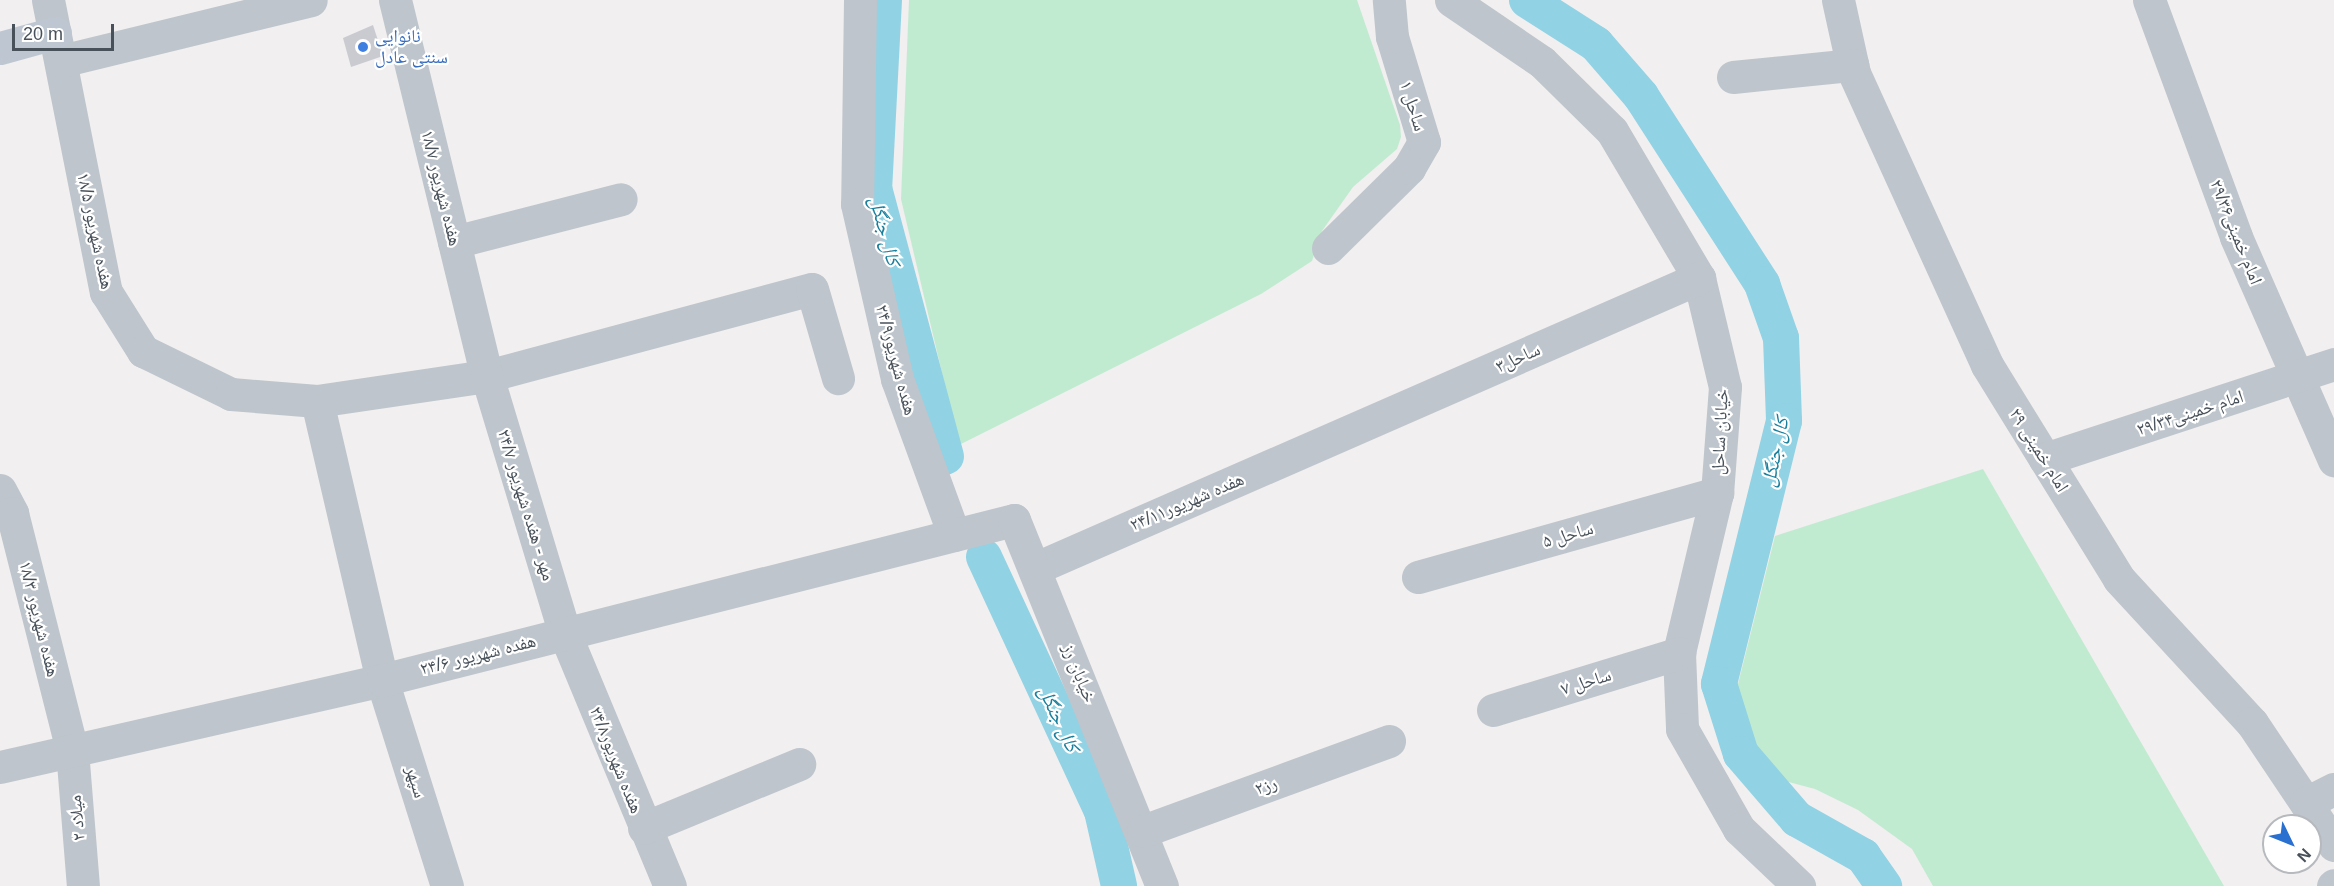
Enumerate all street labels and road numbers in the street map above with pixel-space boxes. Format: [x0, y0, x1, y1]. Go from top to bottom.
street label: ساحل ۱ [1395, 78, 1431, 134]
street label: هفده شهریور ۱۸/۷ [416, 128, 466, 248]
street label: هفده شهریور ۱۸/۵ [72, 171, 118, 291]
street label: امام خمینی۲۹/۳۶ [2205, 176, 2267, 288]
street label: هفده شهریور۲۴/۹ [871, 302, 921, 418]
street label: ساحل۳ [1492, 339, 1544, 377]
street label: امام خمینی۲۹/۳۴ [2134, 386, 2246, 440]
street label: خیابان ساحل [1707, 388, 1733, 476]
street label: امام خمینی ۲۹ [2005, 404, 2073, 496]
street label: مهر - هفده شهریور ۲۴/۷ [493, 427, 559, 583]
street label: هفده شهریور۲۴/۱۱ [1127, 468, 1247, 536]
street label: ساحل ۵ [1540, 518, 1596, 552]
street label: هفده شهریور ۱۸/۳ [14, 559, 64, 679]
street label: هفده شهریور ۲۴/۶ [418, 630, 538, 680]
street label: خیابان رز [1057, 640, 1101, 706]
street label: ساحل ۷ [1558, 664, 1614, 700]
street label: هفده شهریور۲۴/۸ [585, 703, 647, 817]
street label: سپهر [401, 763, 431, 801]
street label: رز۲ [1252, 772, 1280, 800]
street label: میلاد ۲ [64, 794, 90, 842]

